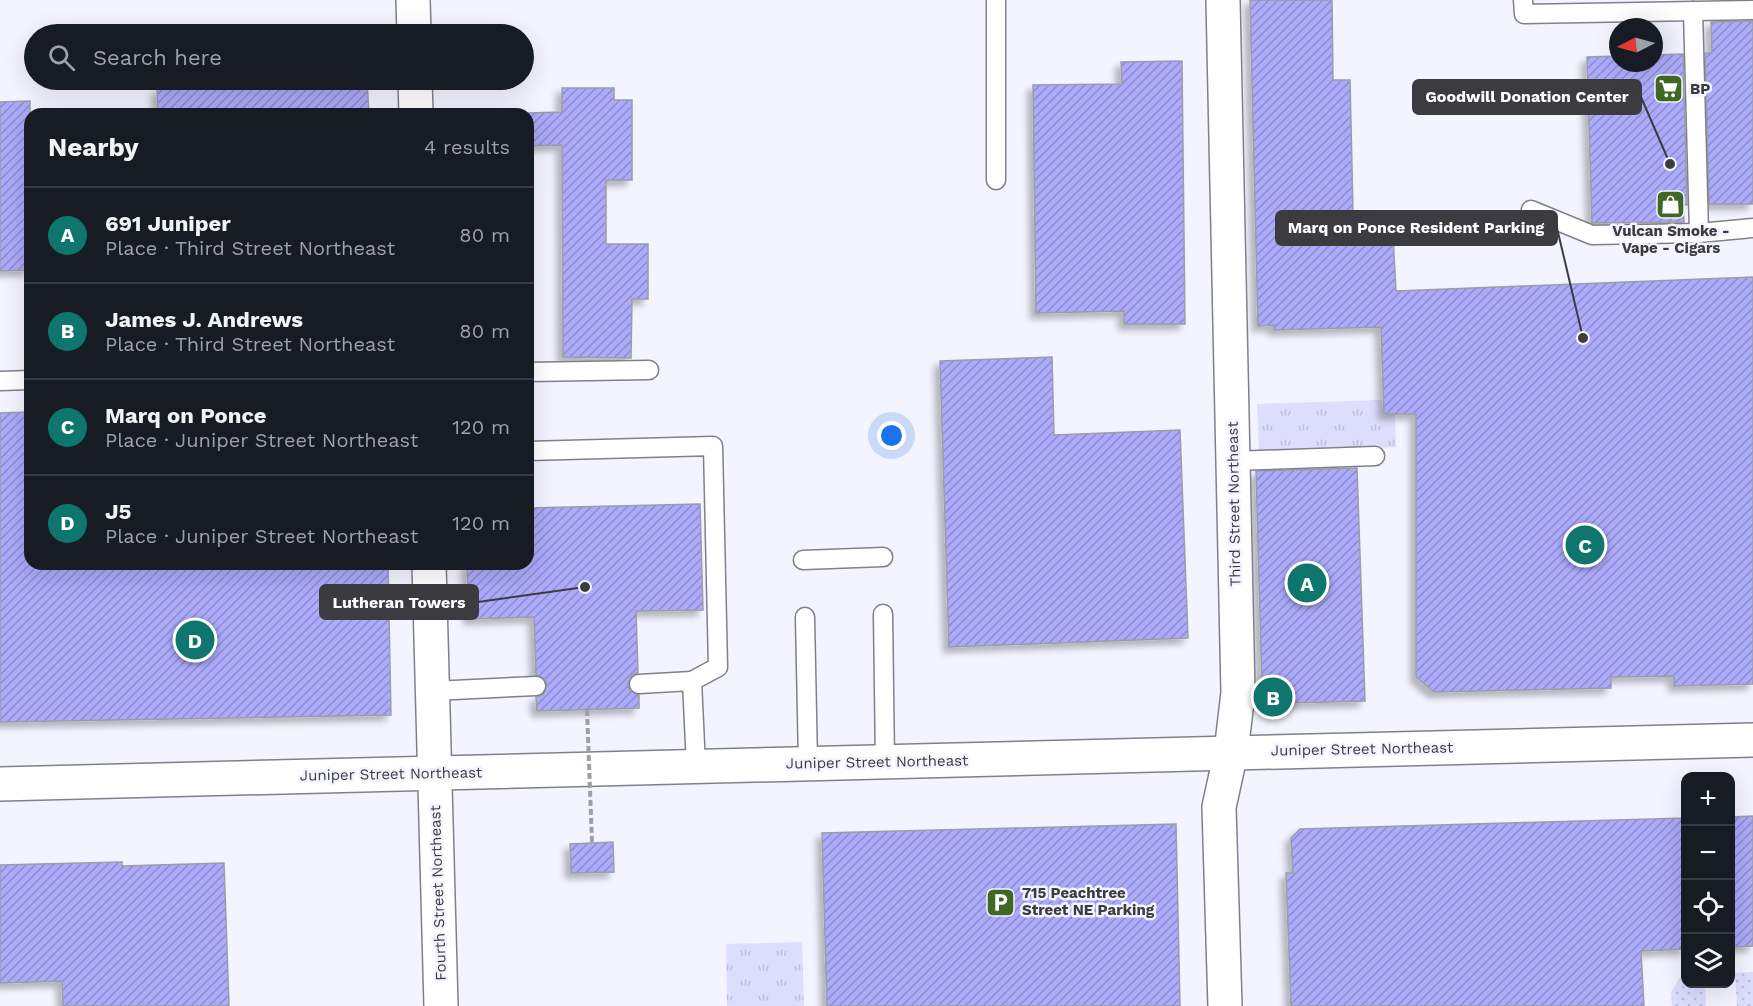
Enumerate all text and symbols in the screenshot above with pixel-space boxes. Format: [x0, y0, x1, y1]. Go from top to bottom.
north arrow [1609, 18, 1663, 72]
search box [24, 24, 534, 90]
icon: search [45, 41, 78, 74]
text: Search here [93, 45, 222, 70]
supermarket icon: BP [1653, 73, 1685, 105]
callout: Goodwill Donation Center [1413, 80, 1641, 114]
place label: BP [1690, 80, 1710, 98]
text: Goodwill Donation Center [1425, 87, 1629, 106]
text: Nearby [48, 132, 139, 162]
text: 4 results [424, 135, 510, 159]
shop icon: Vulcan Smoke - Vape - Cigars [1655, 188, 1687, 220]
text: 691 Juniper [105, 211, 231, 236]
callout: Marq on Ponce Resident Parking [1276, 211, 1557, 245]
text: Marq on Ponce Resident Parking [1288, 218, 1544, 237]
place label: Vulcan Smoke - Vape - Cigars [1612, 222, 1730, 257]
text: A [61, 223, 74, 247]
text: 80 m [459, 223, 510, 247]
text: Place · Third Street Northeast [105, 236, 395, 260]
text: James J. Andrews [105, 307, 303, 332]
text: B [61, 319, 74, 343]
text: 80 m [459, 319, 510, 343]
text: Place · Third Street Northeast [105, 332, 395, 356]
text: Marq on Ponce [105, 403, 267, 428]
text: C [61, 415, 74, 439]
text: 120 m [452, 415, 510, 439]
your location [877, 421, 906, 450]
street label: Third Street Northeast [1224, 421, 1244, 587]
text: Place · Juniper Street Northeast [105, 428, 418, 452]
text: J5 [105, 499, 131, 524]
text: D [60, 511, 75, 535]
text: 120 m [452, 511, 510, 535]
pin: C [1566, 522, 1604, 568]
text: Place · Juniper Street Northeast [105, 524, 418, 548]
pin: A [1288, 560, 1326, 606]
callout: Lutheran Towers [320, 585, 478, 619]
text: Lutheran Towers [332, 593, 466, 612]
pin: D [176, 618, 214, 662]
pin: B [1254, 674, 1292, 720]
street label: Juniper Street Northeast [1271, 738, 1454, 760]
street label: Juniper Street Northeast [786, 751, 969, 773]
street label: Juniper Street Northeast [300, 763, 483, 785]
map controls [1681, 772, 1735, 988]
button: + [1681, 772, 1735, 826]
street label: Fourth Street Northeast [426, 804, 450, 981]
button: − [1681, 826, 1735, 880]
button: locate [1681, 880, 1735, 934]
place label: 715 Peachtree Street NE Parking [1022, 884, 1155, 919]
parking icon: 715 Peachtree Street NE Parking [985, 886, 1017, 918]
button: layers [1681, 934, 1735, 988]

